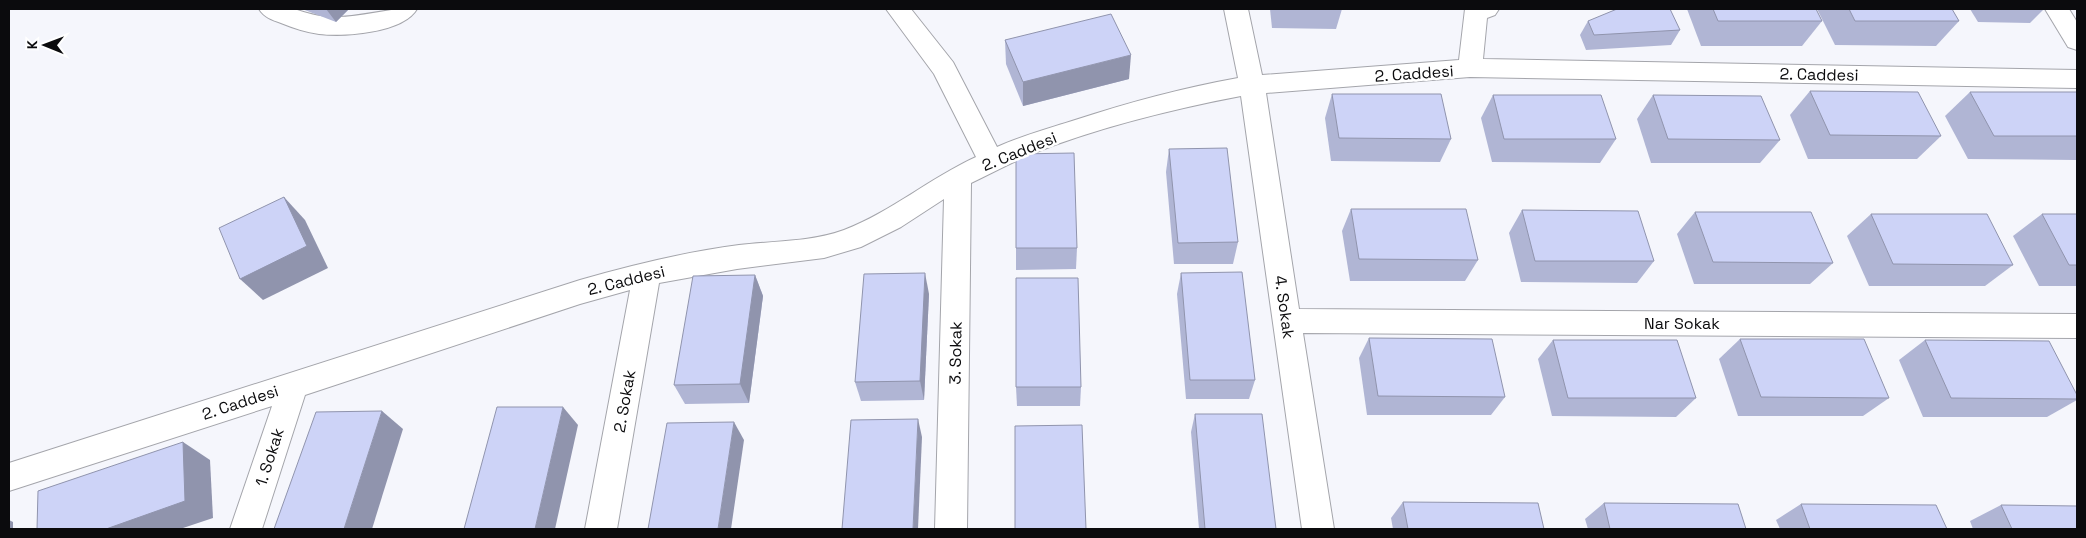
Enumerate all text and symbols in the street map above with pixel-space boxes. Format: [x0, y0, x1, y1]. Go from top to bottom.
north arrow [20, 20, 70, 70]
text: K [23, 40, 41, 49]
street label: 2. Caddesi [1374, 60, 1454, 87]
street label: 2. Caddesi [1779, 63, 1859, 86]
street label: 2. Caddesi [979, 127, 1060, 176]
street label: 2. Caddesi [585, 261, 667, 300]
street label: 4. Sokak [1270, 274, 1299, 340]
street label: Nar Sokak [1644, 313, 1720, 334]
street label: 3. Sokak [944, 321, 967, 385]
street label: 2. Sokak [609, 368, 640, 434]
street label: 2. Caddesi [199, 380, 281, 425]
street label: 1. Sokak [250, 425, 289, 489]

